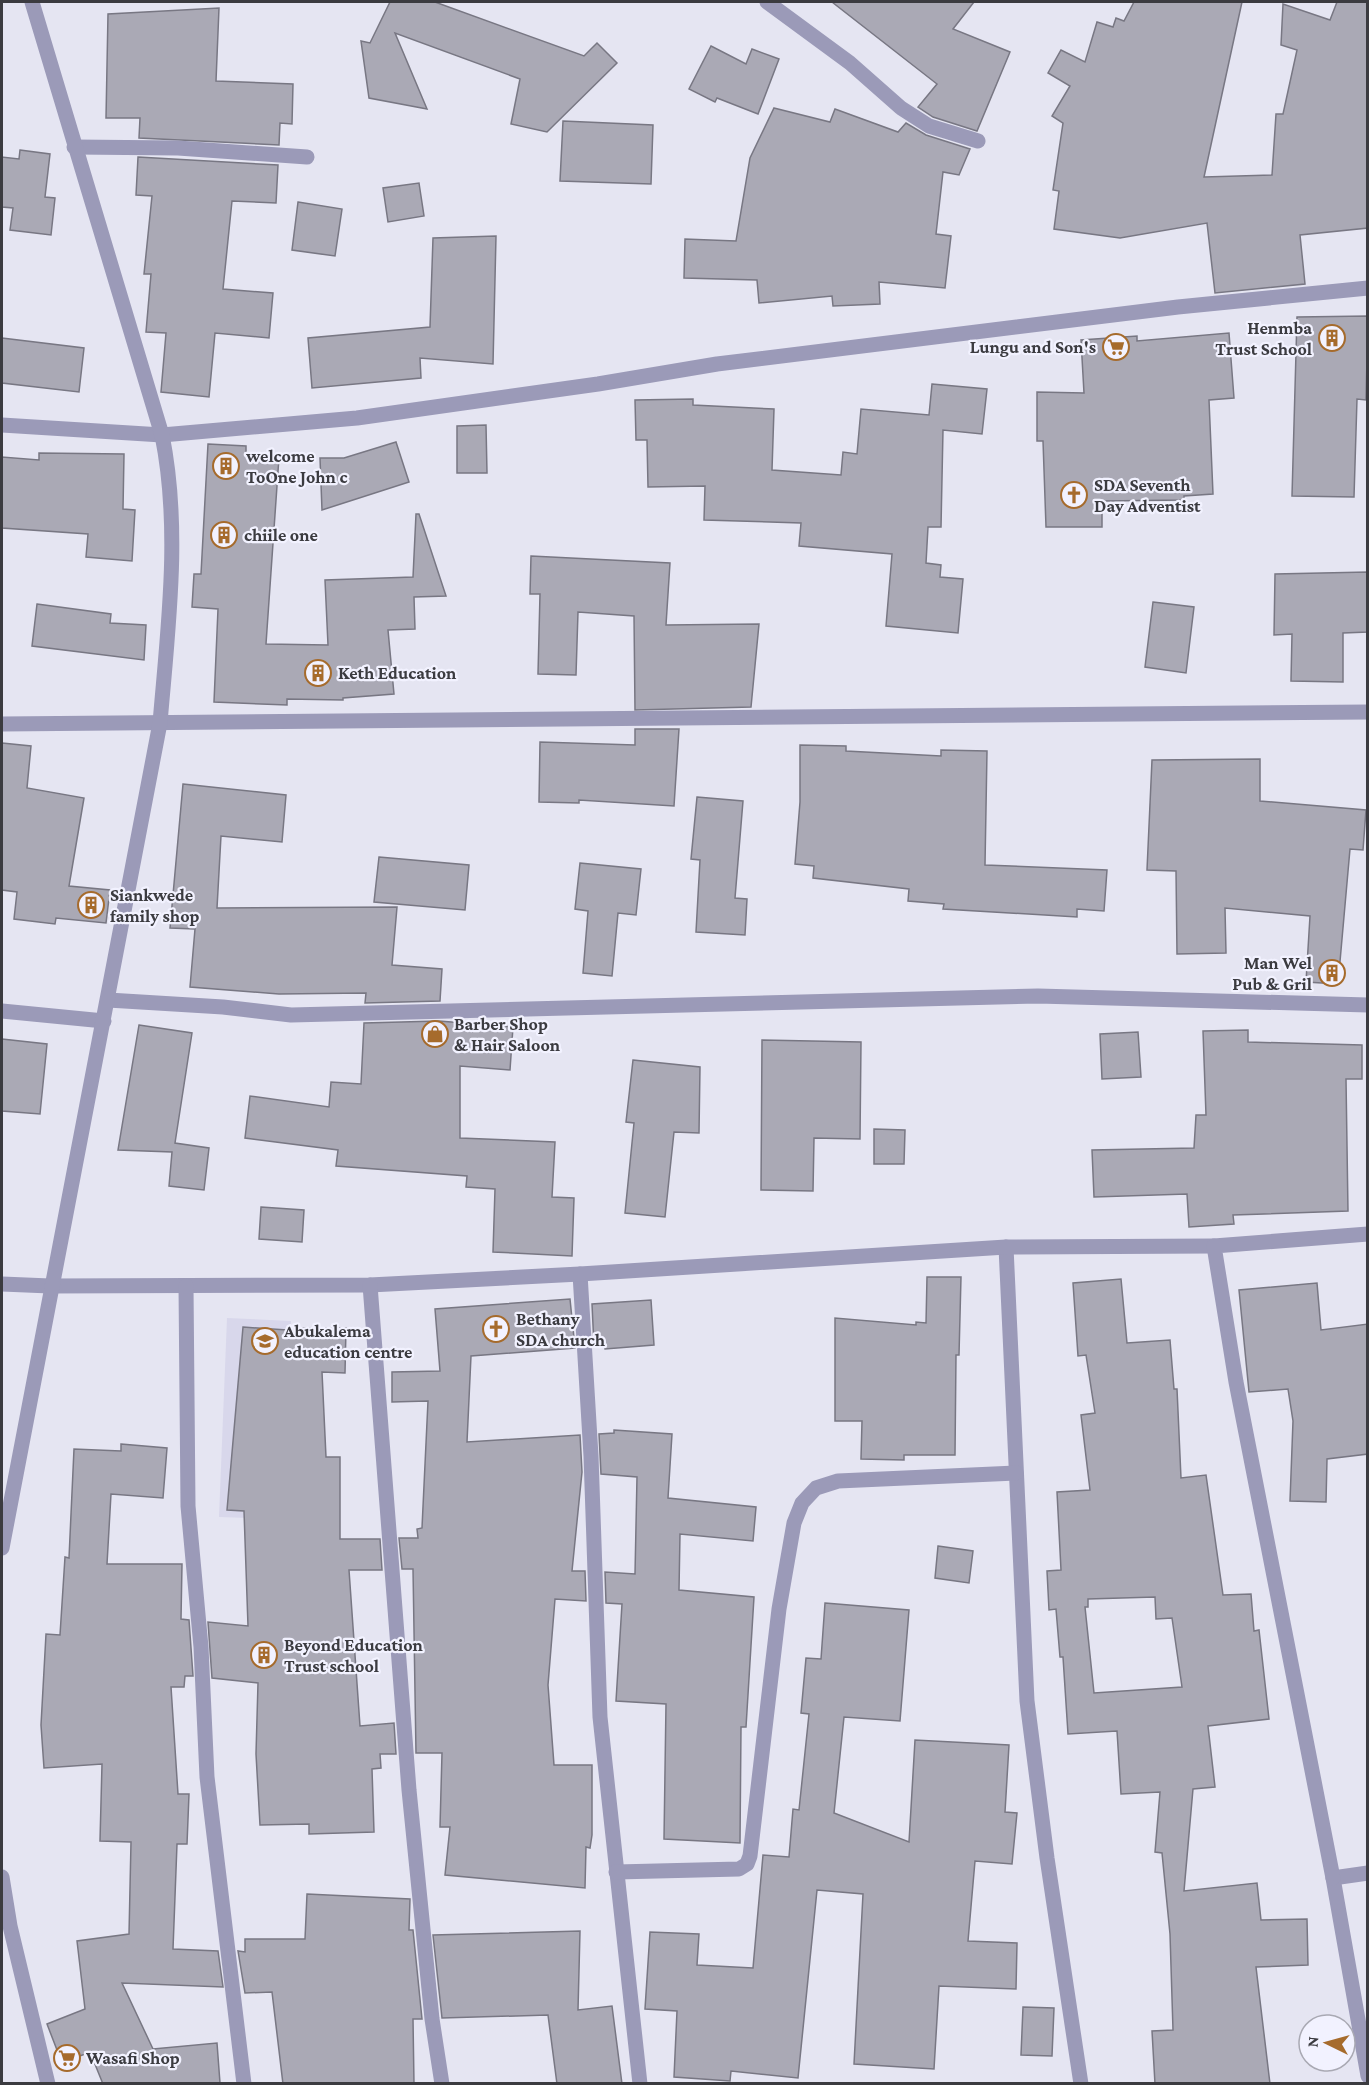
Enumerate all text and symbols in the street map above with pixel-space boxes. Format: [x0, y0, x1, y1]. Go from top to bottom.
place label: Henmba Trust School [1215, 318, 1312, 359]
building icon: Henmba Trust School [1317, 323, 1347, 353]
supermarket icon: Lungu and Son's [1101, 332, 1131, 362]
place label: Lungu and Son's [970, 337, 1096, 357]
place label: welcome ToOne John c [245, 446, 347, 487]
building icon: welcome ToOne John c [211, 451, 241, 481]
place label: SDA Seventh Day Adventist [1094, 475, 1201, 516]
church icon: SDA Seventh Day Adventist [1059, 480, 1089, 510]
building icon: chiile one [209, 520, 239, 550]
place label: chiile one [244, 525, 318, 545]
building icon: Keth Education [303, 658, 333, 688]
place label: Keth Education [338, 663, 457, 683]
place label: Siankwede family shop [110, 885, 200, 926]
building icon: Siankwede family shop [76, 890, 106, 920]
place label: Man Wel Pub & Gril [1232, 953, 1312, 994]
building icon: Man Wel Pub & Gril [1317, 958, 1347, 988]
place label: Barber Shop & Hair Saloon [454, 1014, 561, 1055]
shop icon: Barber Shop & Hair Saloon [420, 1019, 450, 1049]
place label: Bethany SDA church [516, 1309, 606, 1350]
church icon: Bethany SDA church [481, 1314, 511, 1344]
place label: Abukalema education centre [283, 1321, 412, 1362]
school or university icon: Abukalema education centre [250, 1326, 280, 1356]
place label: Beyond Education Trust school [284, 1635, 424, 1676]
building icon: Beyond Education Trust school [249, 1640, 279, 1670]
north arrow [1297, 2013, 1357, 2073]
text: N [1304, 2035, 1322, 2048]
supermarket icon: Wasafi Shop [52, 2043, 82, 2073]
place label: Wasafi Shop [85, 2048, 180, 2068]

